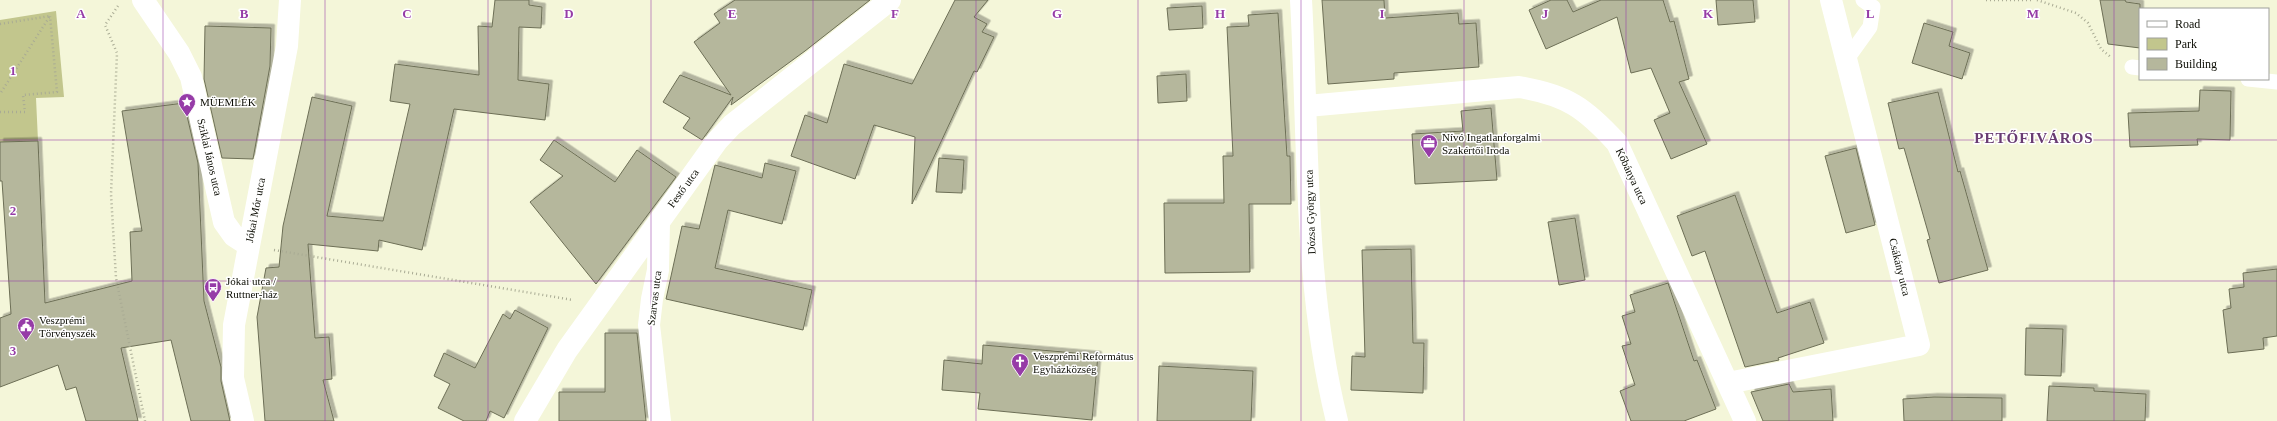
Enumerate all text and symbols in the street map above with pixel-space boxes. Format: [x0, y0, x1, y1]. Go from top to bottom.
text: A [76, 6, 86, 21]
text: B [240, 6, 249, 21]
text: C [402, 6, 412, 21]
text: D [564, 6, 574, 21]
text: E [728, 6, 736, 21]
text: F [891, 6, 899, 21]
text: G [1052, 6, 1062, 21]
text: H [1215, 6, 1225, 21]
text: I [1379, 6, 1385, 21]
text: J [1542, 6, 1549, 21]
text: K [1703, 6, 1714, 21]
text: L [1866, 6, 1875, 21]
text: M [2027, 6, 2039, 21]
legend [2139, 8, 2269, 80]
text: Road [2175, 17, 2200, 31]
text: Park [2175, 37, 2197, 51]
text: Building [2175, 57, 2217, 71]
text: 1 [10, 63, 16, 78]
place icon: MÜEMLÉK [177, 92, 197, 117]
place label: MÜEMLÉK [200, 96, 256, 108]
street label: Sziklai János utca [195, 117, 225, 197]
district label: PETŐFIVÁROS [1974, 130, 2094, 146]
place label: Nívó Ingatlanforgalmi Szakértői Iroda [1442, 131, 1540, 156]
office icon: Nívó Ingatlanforgalmi Szakértői Iroda [1419, 133, 1439, 158]
street label: Kőbánya utca [1614, 146, 1650, 206]
street label: Festő utca [665, 166, 701, 210]
street label: Dózsa György utca [1303, 169, 1317, 255]
street label: Jókai Mór utca [243, 176, 267, 244]
text: 2 [10, 203, 16, 218]
street label: Csákány utca [1887, 237, 1913, 297]
street label: Szarvas utca [645, 270, 663, 326]
place label: Jókai utca / Ruttner-ház [226, 275, 278, 300]
bus stop icon: Jókai utca / Ruttner-ház [203, 277, 223, 302]
place label: Veszprémi Törvényszék [39, 314, 96, 339]
public building icon: Veszprémi Törvényszék [16, 316, 36, 341]
text: 3 [10, 343, 17, 358]
place label: Veszprémi Református Egyházközség [1033, 350, 1134, 375]
church icon: Veszprémi Református Egyházközség [1010, 352, 1030, 377]

